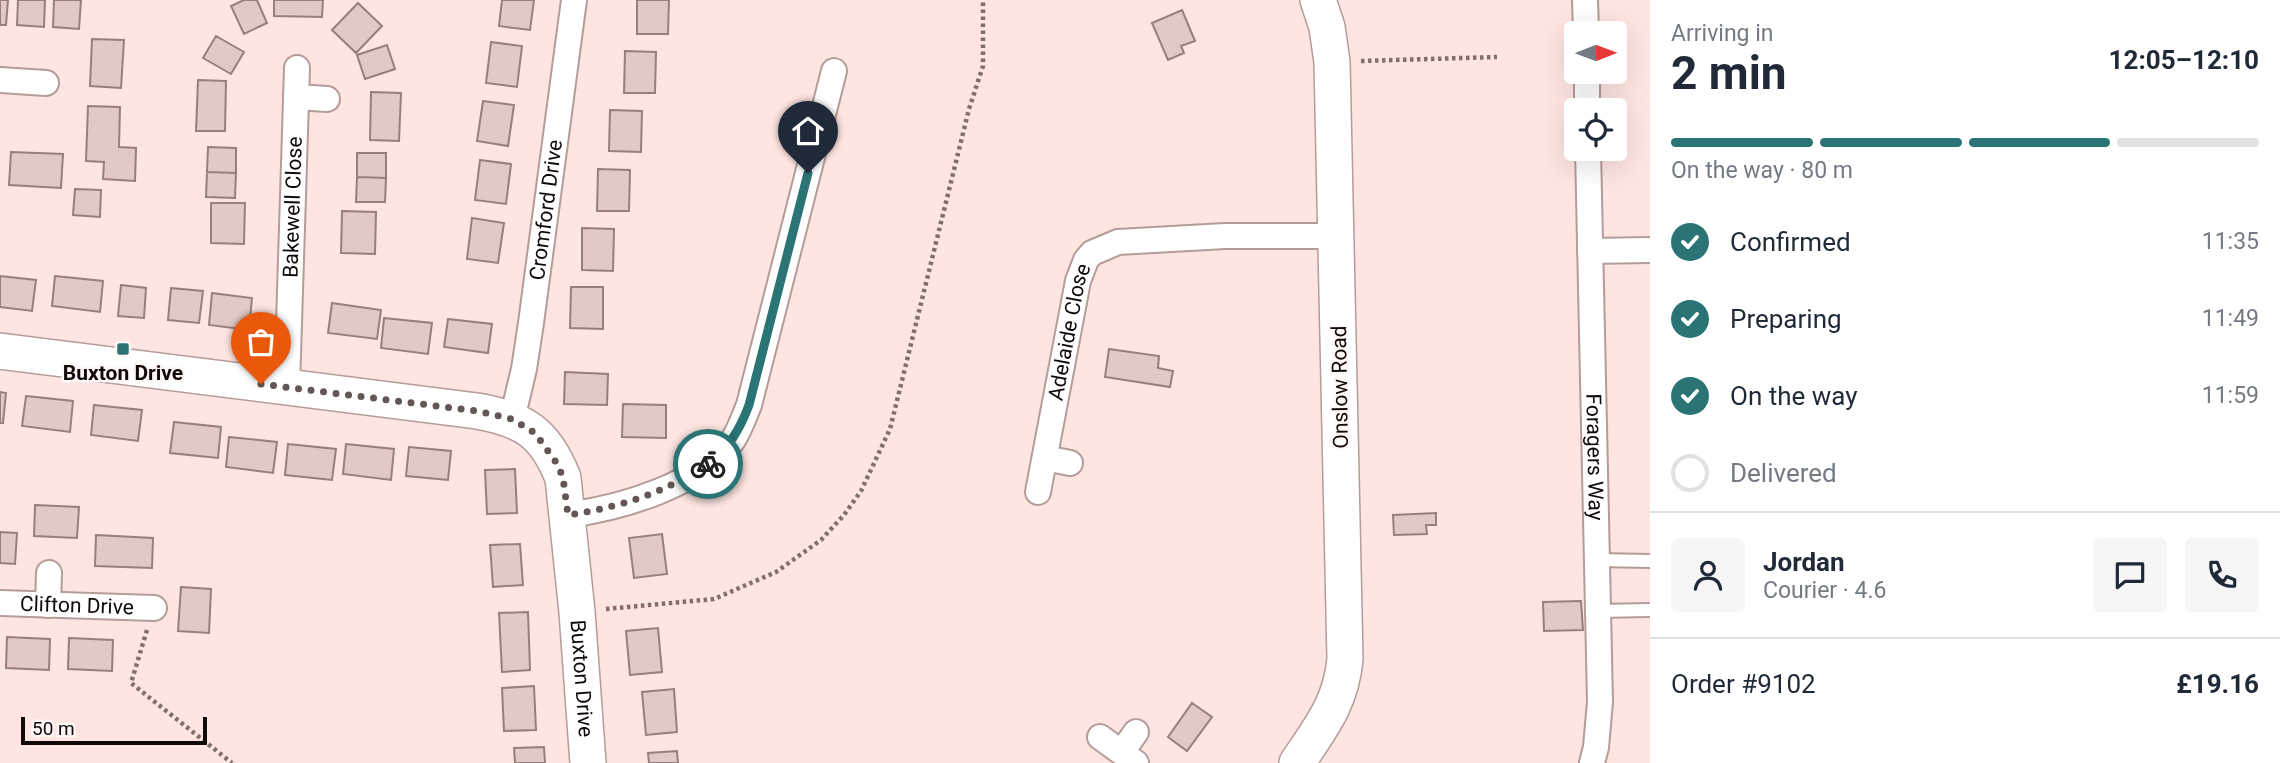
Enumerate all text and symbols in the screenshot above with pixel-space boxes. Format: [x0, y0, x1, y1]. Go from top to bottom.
text: Arriving in [1671, 20, 1774, 47]
north arrow [1564, 21, 1628, 84]
map controls [1564, 21, 1627, 161]
text: 12:05–12:10 [2109, 45, 2259, 75]
text: 2 min [1671, 46, 1787, 100]
button: locate [1564, 98, 1627, 161]
pin [778, 101, 838, 173]
icon: home [789, 112, 827, 150]
street label: Bakewell Close [278, 136, 307, 278]
street label: Cromford Drive [525, 138, 567, 282]
text: On the way · 80 m [1671, 157, 1853, 184]
icon: check [1671, 223, 1709, 261]
text: Confirmed [1730, 227, 1851, 257]
text: 11:35 [2202, 228, 2259, 255]
street label: Adelaide Close [1044, 260, 1096, 403]
icon: check [1671, 300, 1709, 338]
text: Preparing [1730, 304, 1842, 334]
text: 11:49 [2202, 305, 2259, 332]
pin [231, 312, 291, 384]
icon: bag [242, 323, 280, 361]
street label: Onslow Road [1327, 325, 1353, 449]
marker: Buxton Drive [115, 341, 131, 357]
place label: Buxton Drive [63, 361, 183, 385]
icon: check [1671, 377, 1709, 415]
text: On the way [1730, 381, 1858, 411]
text: 11:59 [2202, 382, 2259, 409]
street label: Foragers Way [1581, 393, 1608, 521]
courier [673, 429, 743, 499]
icon: bike [689, 445, 727, 483]
text: Delivered [1730, 458, 1837, 488]
button: person [1671, 538, 1745, 612]
button: chat [2093, 538, 2167, 612]
button: phone [2185, 538, 2259, 612]
text: Jordan [1763, 547, 1845, 577]
text: Courier · 4.6 [1763, 577, 1886, 604]
street label: Clifton Drive [20, 592, 134, 619]
street label: Buxton Drive [566, 619, 598, 738]
text: Order #9102 [1671, 669, 1816, 699]
text: £19.16 [2176, 669, 2259, 699]
scale bar [21, 714, 206, 746]
text: 50 m [32, 717, 75, 740]

